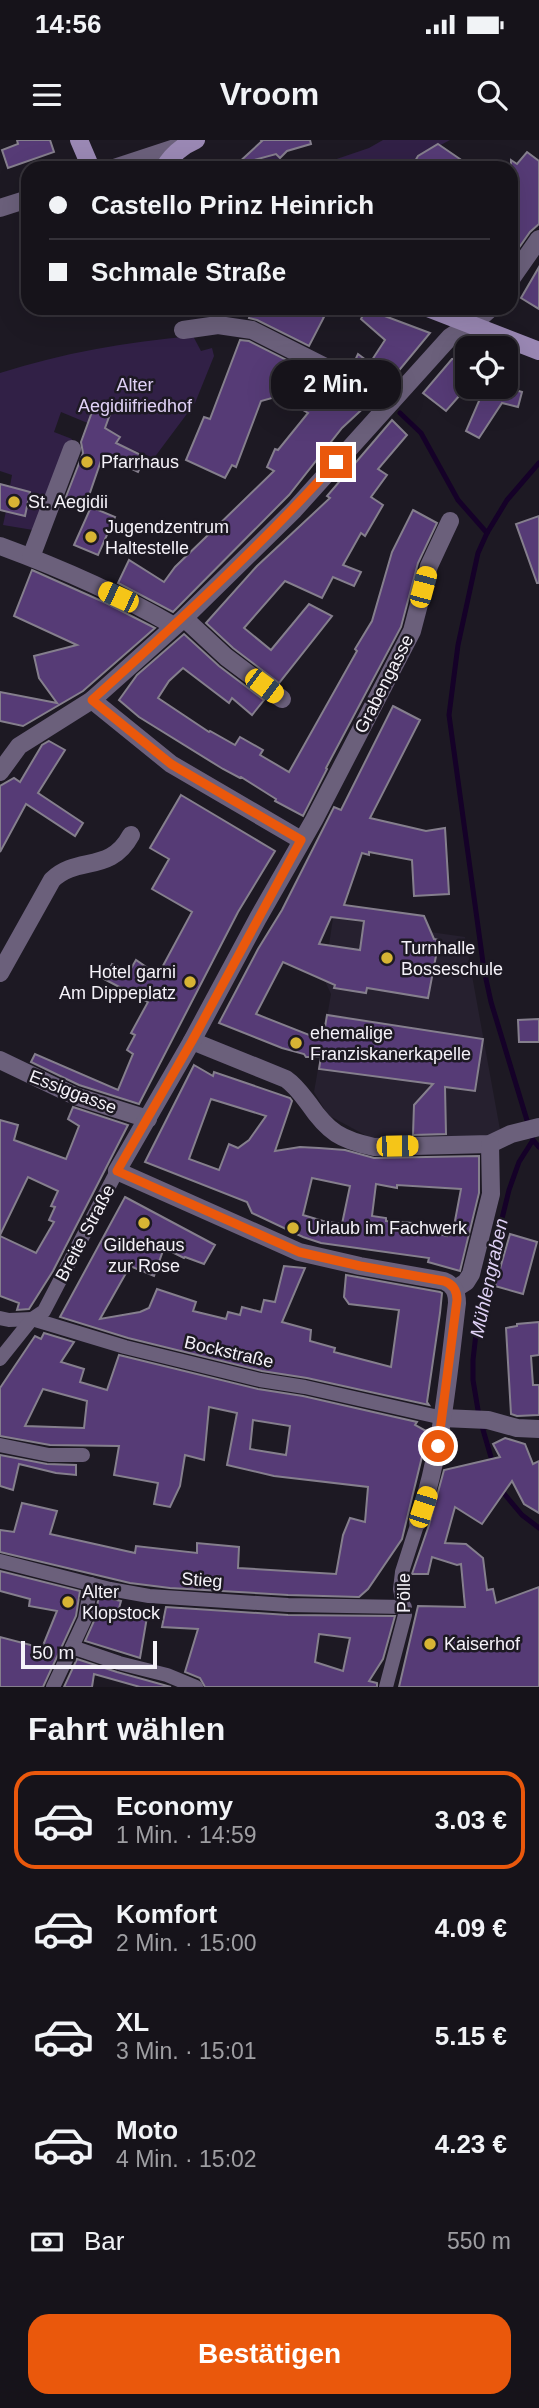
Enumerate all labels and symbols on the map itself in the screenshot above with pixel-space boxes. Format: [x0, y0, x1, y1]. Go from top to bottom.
callout: 2 Min. [271, 360, 401, 410]
park label: Alter Aegidiifriedhof [78, 375, 193, 416]
route end [320, 446, 352, 478]
place label: Pfarrhaus [101, 452, 179, 472]
marker: Pfarrhaus [79, 454, 95, 470]
place label: St. Aegidii [28, 492, 108, 512]
marker: St. Aegidii [6, 494, 22, 510]
place label: Jugendzentrum Haltestelle [105, 517, 229, 558]
marker: Jugendzentrum Haltestelle [83, 529, 99, 545]
car [408, 564, 439, 610]
car [95, 579, 142, 615]
street label: Grabengasse [351, 631, 417, 737]
car [241, 665, 288, 707]
place label: Turnhalle Bosseschule [401, 938, 503, 979]
marker: Turnhalle Bosseschule [379, 950, 395, 966]
place label: Hotel garni Am Dippeplatz [59, 962, 176, 1003]
marker: Hotel garni Am Dippeplatz [182, 974, 198, 990]
place label: ehemalige Franziskanerkapelle [310, 1023, 471, 1064]
marker: ehemalige Franziskanerkapelle [288, 1035, 304, 1051]
street label: Essiggasse [26, 1066, 120, 1118]
car [376, 1135, 419, 1157]
street label: Breite Straße [51, 1181, 119, 1285]
marker: Gildehaus zur Rose [136, 1215, 152, 1231]
water label: Mühlengraben [466, 1216, 512, 1340]
place label: Urlaub im Fachwerk [307, 1218, 468, 1238]
marker: Urlaub im Fachwerk [285, 1220, 301, 1236]
place label: Gildehaus zur Rose [103, 1235, 185, 1276]
street label: Bockstraße [182, 1332, 276, 1372]
route start [422, 1430, 454, 1462]
car [407, 1484, 440, 1530]
street label: Stieg [181, 1569, 223, 1591]
street label: Pölle [394, 1573, 414, 1613]
place label: Alter Klopstock [82, 1582, 161, 1623]
marker: Alter Klopstock [60, 1594, 76, 1610]
place label: Kaiserhof [444, 1634, 521, 1654]
marker: Kaiserhof [422, 1636, 438, 1652]
scale bar [21, 1638, 158, 1670]

